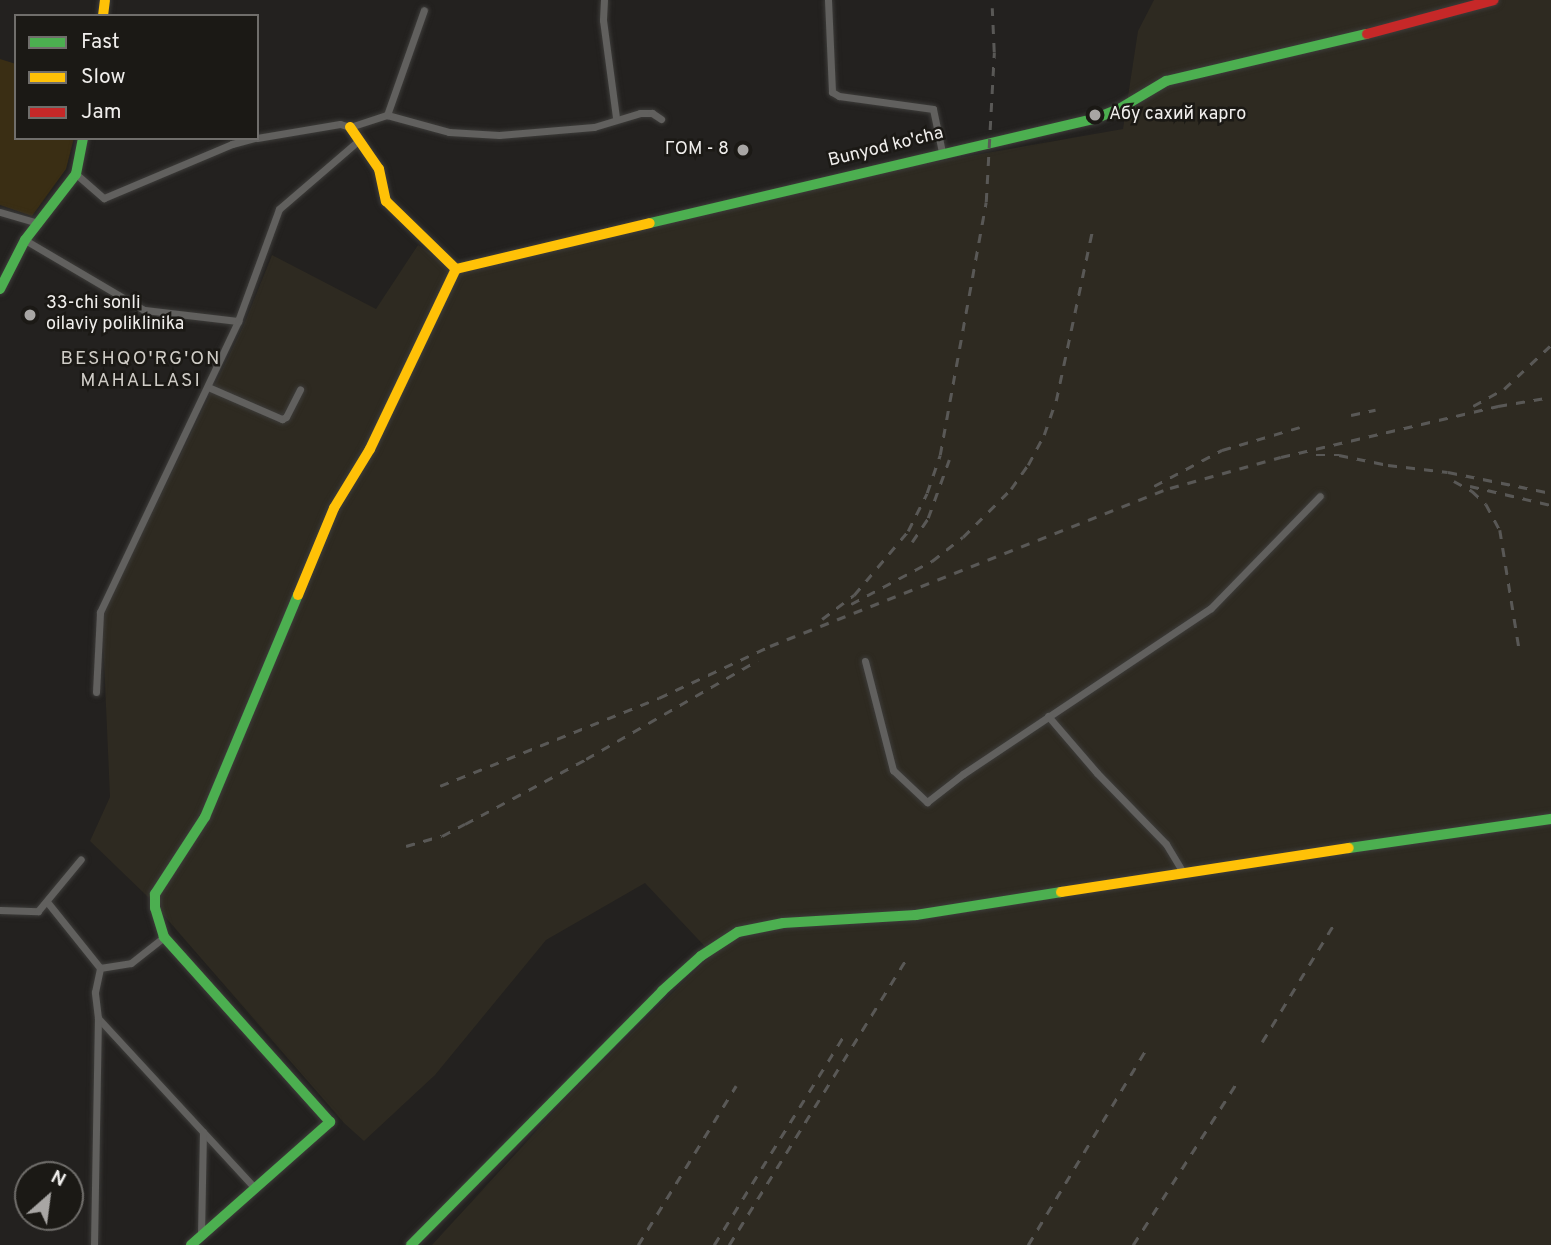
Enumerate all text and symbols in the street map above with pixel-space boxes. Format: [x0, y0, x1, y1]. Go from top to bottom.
legend [14, 14, 259, 140]
text: Fast [81, 29, 120, 56]
text: Slow [81, 64, 126, 91]
text: Jam [81, 99, 122, 126]
place label: Абу сахий карго [1109, 104, 1246, 126]
marker: Абу сахий карго [1087, 107, 1103, 123]
street label: Bunyod ko'cha [826, 123, 946, 173]
place label: ГОМ - 8 [665, 139, 729, 161]
marker: ГОМ - 8 [735, 142, 751, 158]
place label: 33-chi sonli oilaviy poliklinika [46, 294, 184, 336]
marker: 33-chi sonli oilaviy poliklinika [20, 305, 40, 325]
district label: BESHQO'RG'ON MAHALLASI [62, 349, 220, 393]
north arrow [14, 1161, 84, 1231]
text: N [46, 1165, 70, 1193]

